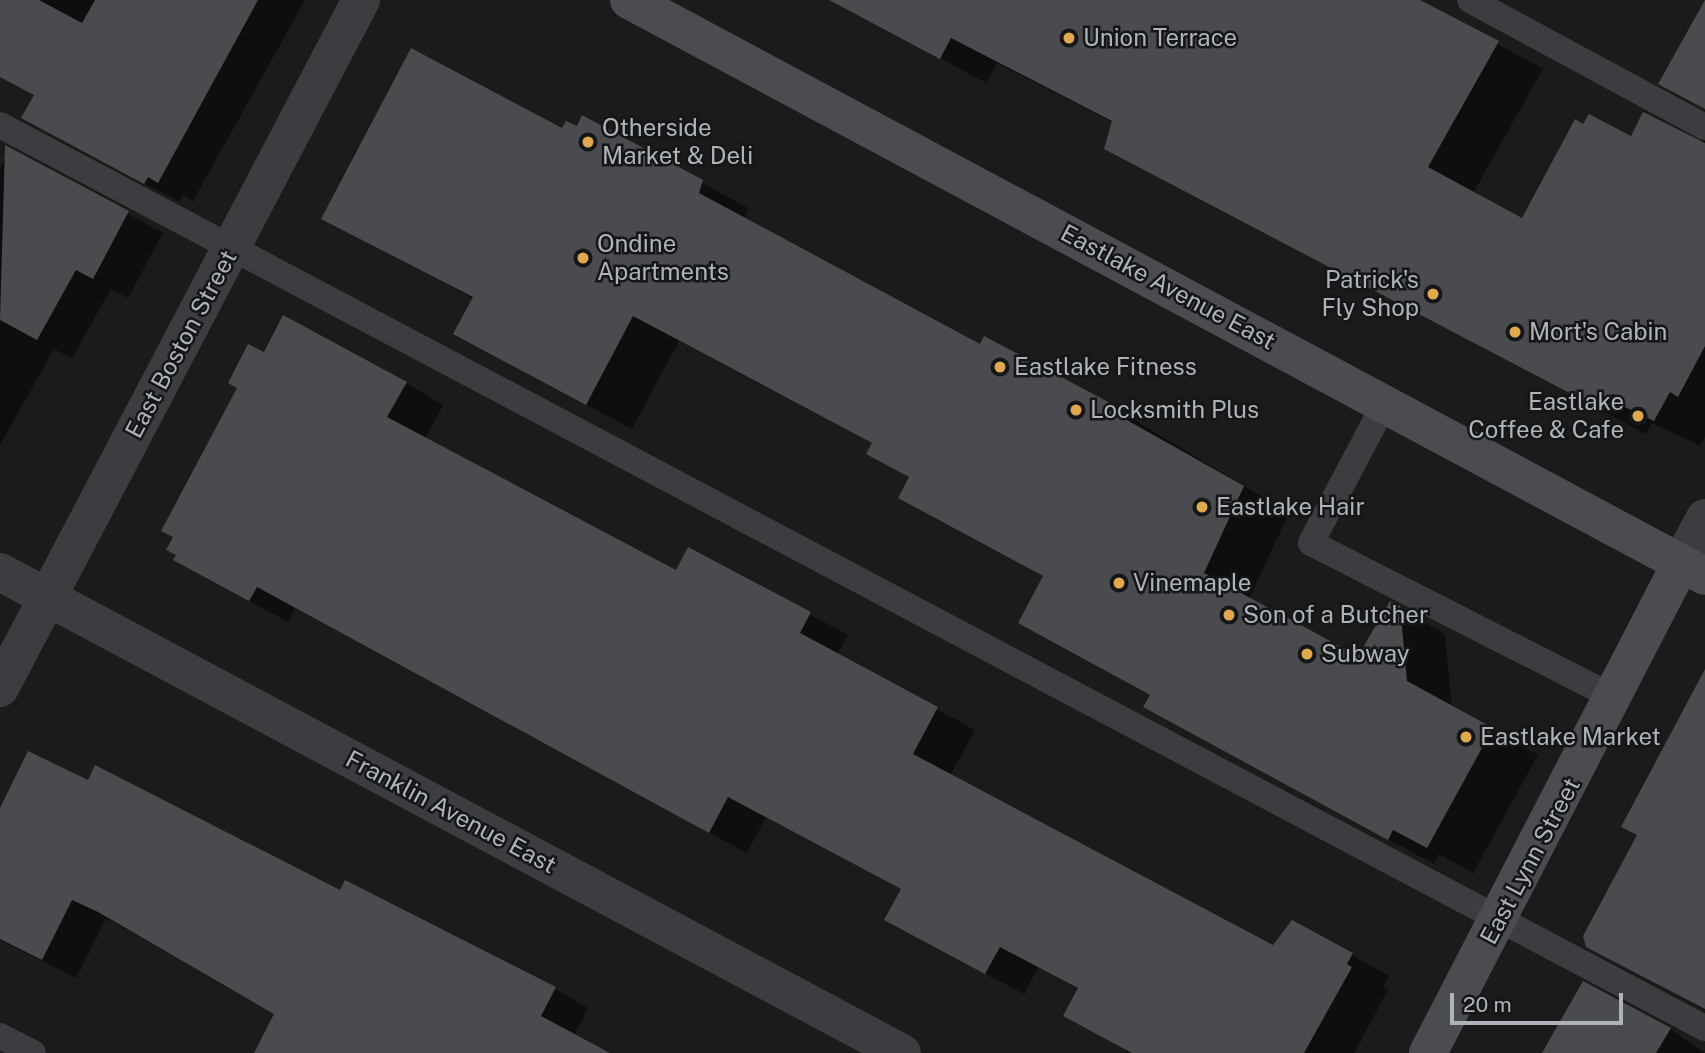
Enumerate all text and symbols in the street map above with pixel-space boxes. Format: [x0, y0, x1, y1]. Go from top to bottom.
place label: Union Terrace [1083, 24, 1237, 52]
marker: Union Terrace [1061, 30, 1077, 46]
place label: Otherside Market & Deli [602, 114, 753, 170]
marker: Otherside Market & Deli [580, 134, 596, 150]
street label: Eastlake Avenue East [1056, 218, 1280, 356]
place label: Ondine Apartments [597, 230, 729, 286]
street label: East Boston Street [119, 245, 243, 443]
marker: Ondine Apartments [575, 250, 591, 266]
place label: Patrick's Fly Shop [1322, 266, 1419, 322]
marker: Patrick's Fly Shop [1425, 286, 1441, 302]
place label: Mort's Cabin [1529, 318, 1668, 346]
marker: Mort's Cabin [1507, 324, 1523, 340]
place label: Eastlake Fitness [1014, 353, 1197, 381]
marker: Eastlake Fitness [992, 359, 1008, 375]
place label: Eastlake Coffee & Cafe [1468, 388, 1624, 444]
place label: Locksmith Plus [1090, 396, 1259, 424]
marker: Locksmith Plus [1068, 402, 1084, 418]
marker: Eastlake Coffee & Cafe [1630, 408, 1646, 424]
place label: Eastlake Hair [1216, 493, 1365, 521]
marker: Eastlake Hair [1194, 499, 1210, 515]
place label: Vinemaple [1133, 569, 1251, 597]
marker: Vinemaple [1111, 575, 1127, 591]
place label: Son of a Butcher [1243, 601, 1429, 629]
marker: Son of a Butcher [1221, 607, 1237, 623]
place label: Subway [1321, 640, 1409, 668]
marker: Subway [1299, 646, 1315, 662]
place label: Eastlake Market [1480, 723, 1661, 751]
marker: Eastlake Market [1458, 729, 1474, 745]
street label: Franklin Avenue East [341, 744, 561, 880]
street label: East Lynn Street [1474, 773, 1586, 949]
scale bar [1453, 979, 1626, 1023]
text: 20 m [1463, 992, 1512, 1017]

